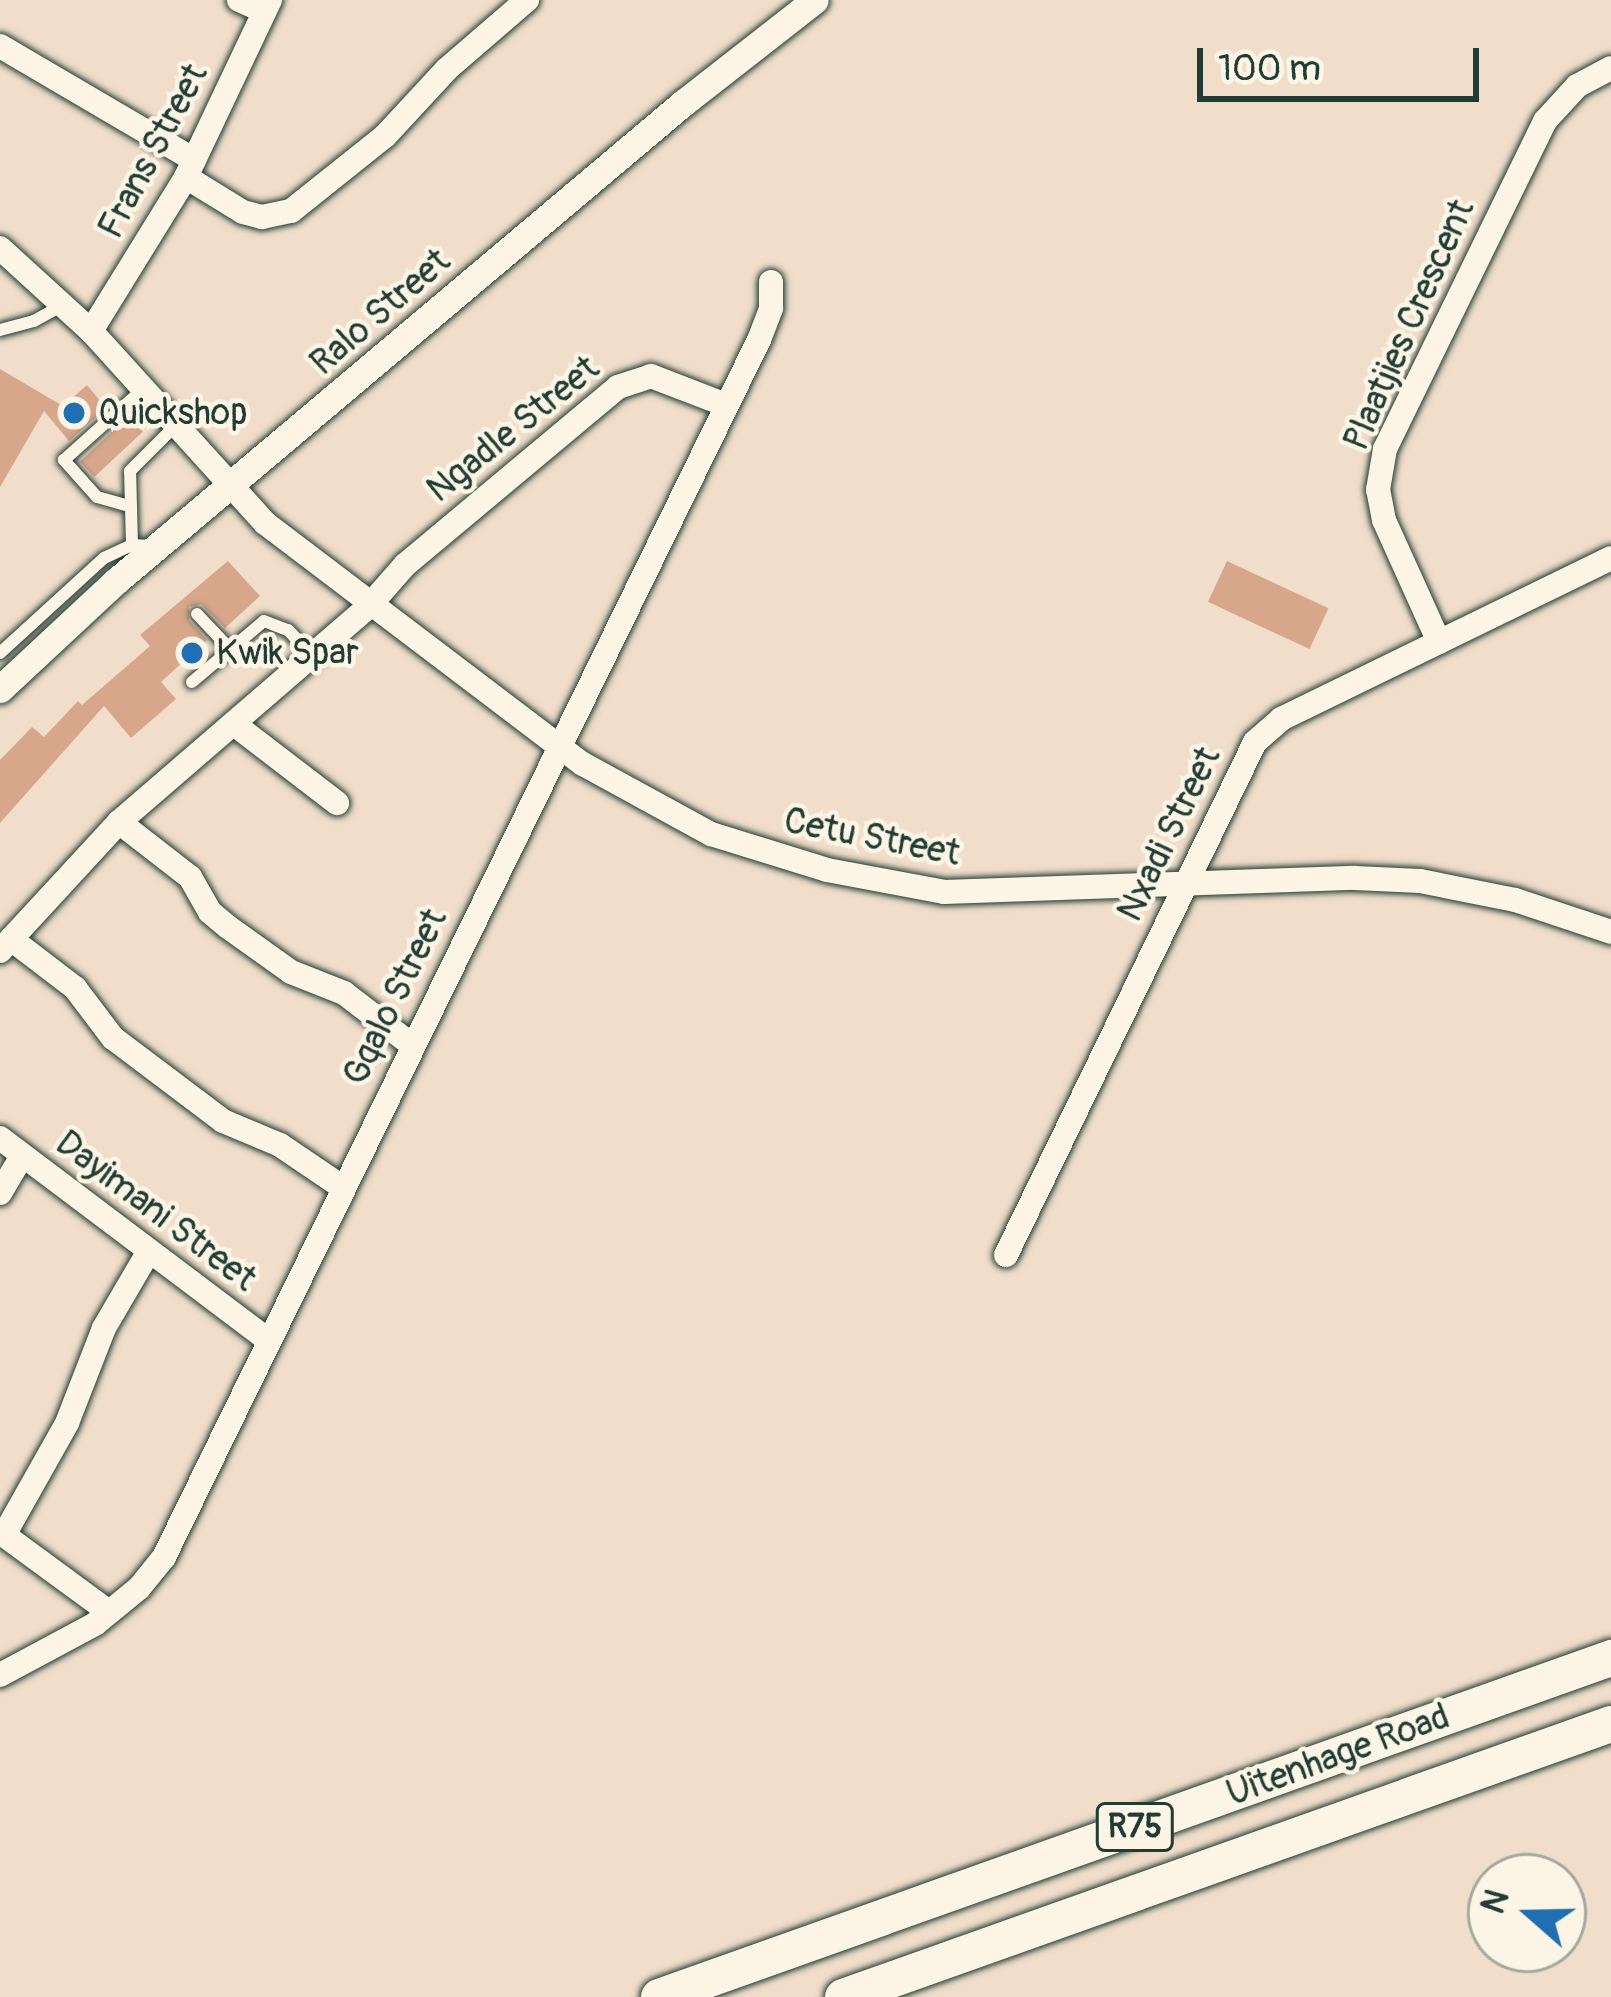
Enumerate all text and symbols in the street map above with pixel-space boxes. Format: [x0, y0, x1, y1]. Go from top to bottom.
scale bar [1203, 24, 1485, 98]
text: 100 m [1218, 46, 1321, 91]
street label: Frans Street [89, 56, 217, 246]
street label: Plaatjies Crescent [1334, 193, 1484, 457]
street label: Ralo Street [301, 240, 459, 384]
street label: Ngadle Street [418, 347, 608, 511]
place label: Quickshop [98, 391, 247, 435]
marker: Quickshop [61, 400, 87, 426]
place label: Kwik Spar [216, 631, 359, 675]
marker: Kwik Spar [179, 640, 205, 666]
street label: Nxadi Street [1108, 740, 1230, 928]
street label: Cetu Street [781, 799, 963, 875]
street label: Gqalo Street [334, 902, 456, 1092]
street label: Dayimani Street [47, 1122, 265, 1300]
street label: Uitenhage Road [1221, 1695, 1455, 1815]
road number: R75 [1093, 1800, 1177, 1854]
north arrow [1467, 1853, 1587, 1973]
text: N [1472, 1884, 1519, 1919]

